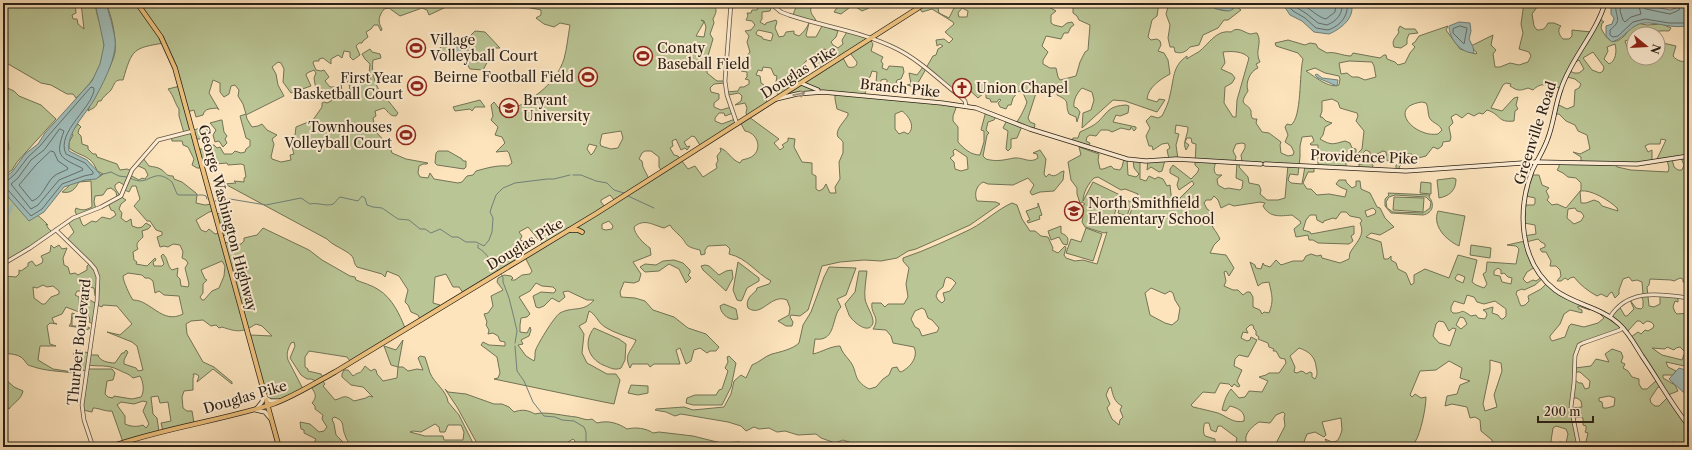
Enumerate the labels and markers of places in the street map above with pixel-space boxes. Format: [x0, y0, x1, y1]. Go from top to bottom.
place label: Village Volleyball Court [429, 31, 538, 65]
sports icon: Village Volleyball Court [405, 37, 427, 59]
place label: Conaty Baseball Field [657, 39, 750, 73]
sports icon: Conaty Baseball Field [632, 45, 654, 67]
sports icon: Beirne Football Field [577, 66, 599, 88]
place label: Beirne Football Field [434, 68, 574, 86]
place label: First Year Basketball Court [293, 69, 403, 103]
sports icon: First Year Basketball Court [406, 75, 428, 97]
church icon: Union Chapel [951, 77, 973, 99]
place label: Union Chapel [976, 79, 1068, 97]
place label: Bryant University [523, 91, 591, 125]
school or university icon: Bryant University [498, 97, 520, 119]
place label: Townhouses Volleyball Court [283, 118, 392, 152]
sports icon: Townhouses Volleyball Court [395, 124, 417, 146]
place label: North Smithfield Elementary School [1088, 194, 1214, 228]
school or university icon: North Smithfield Elementary School [1063, 200, 1085, 222]

